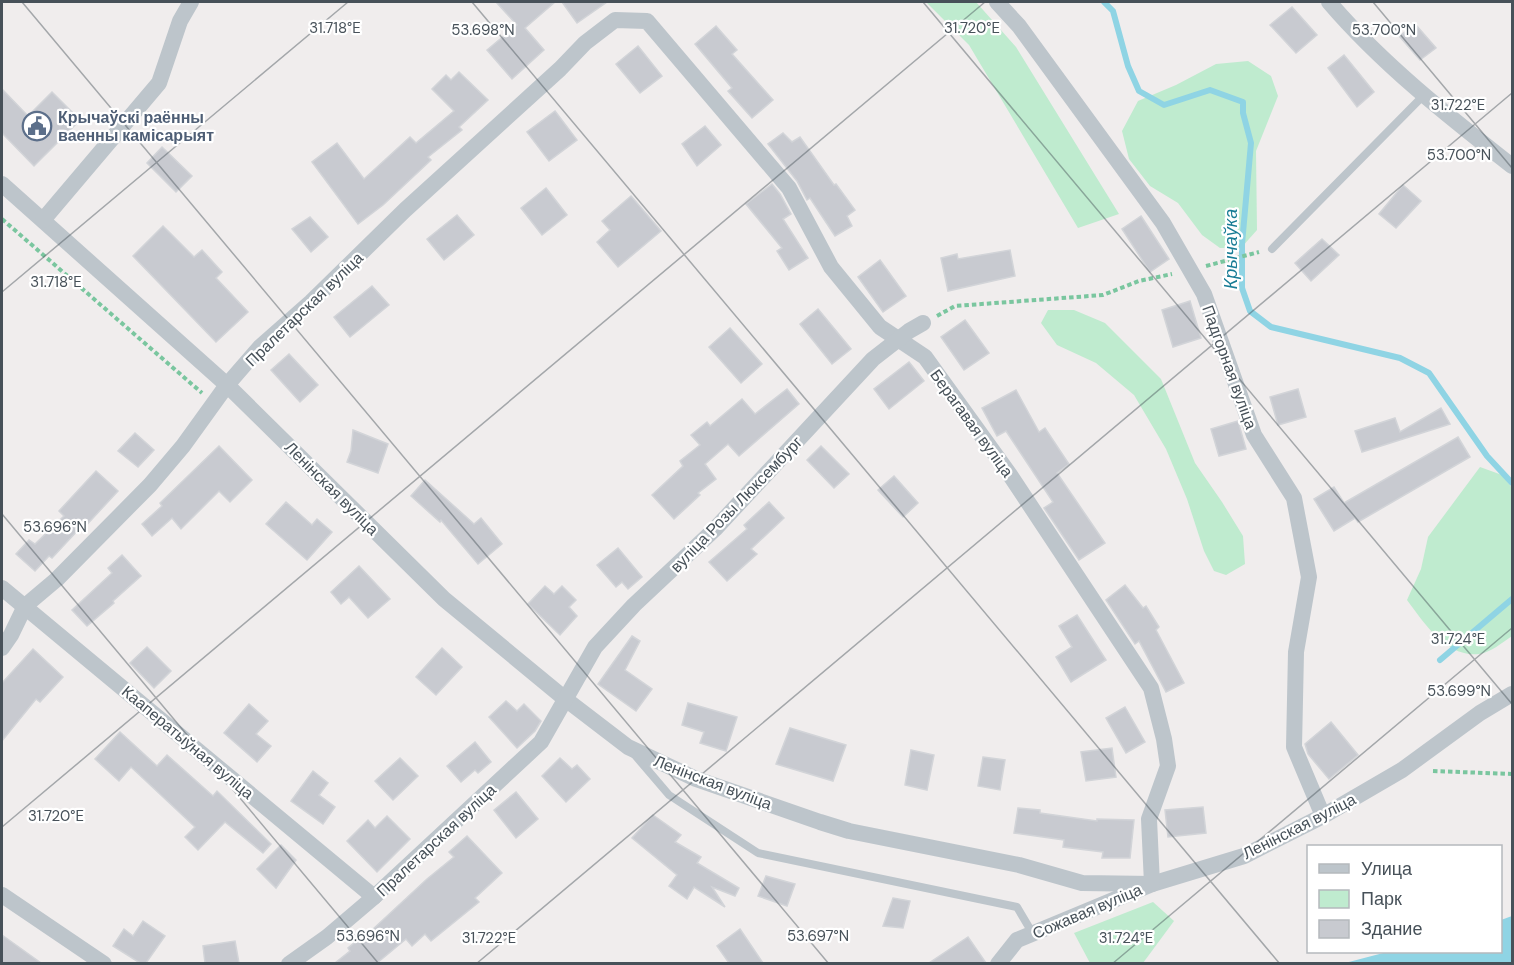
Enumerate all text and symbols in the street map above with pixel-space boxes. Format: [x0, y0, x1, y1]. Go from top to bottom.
text: 31.718°E [309, 18, 361, 38]
text: 31.720°E [944, 18, 1000, 38]
text: 53.698°N [451, 20, 515, 40]
text: 53.700°N [1352, 20, 1416, 40]
text: 31.722°E [1431, 95, 1485, 115]
place label: Крычаўскі раённы ваенны камісарыят [58, 107, 214, 146]
public building icon: Крычаўскі раённы ваенны камісарыят [21, 110, 53, 142]
text: 53.700°N [1427, 145, 1491, 165]
water label: Крычаўка [1219, 209, 1243, 289]
street label: Пралетарская вуліца [241, 248, 368, 371]
text: 31.718°E [30, 272, 82, 292]
street label: Падгорная вуліца [1197, 302, 1262, 432]
street label: Берагавая вуліца [925, 365, 1018, 482]
street label: вуліца Розы Люксембург [666, 432, 807, 577]
street label: Ленінская вуліца [280, 437, 383, 540]
text: 53.696°N [23, 517, 87, 537]
text: 31.724°E [1431, 629, 1485, 649]
street label: Кааператыўная вуліца [117, 681, 258, 804]
text: 53.699°N [1427, 681, 1491, 701]
street label: Ленінская вуліца [651, 750, 775, 815]
street label: Пралетарская вуліца [372, 779, 501, 901]
street label: Ленінская вуліца [1239, 789, 1360, 864]
text: 31.720°E [28, 806, 84, 826]
legend [1307, 845, 1502, 953]
text: Улица [1361, 857, 1413, 881]
street label: Сожавая вуліца [1029, 879, 1145, 944]
text: Парк [1361, 887, 1402, 911]
text: Здание [1361, 917, 1422, 941]
text: 53.696°N [336, 926, 400, 946]
text: 53.697°N [787, 926, 849, 946]
text: 31.722°E [462, 928, 516, 948]
text: 31.724°E [1099, 928, 1153, 948]

